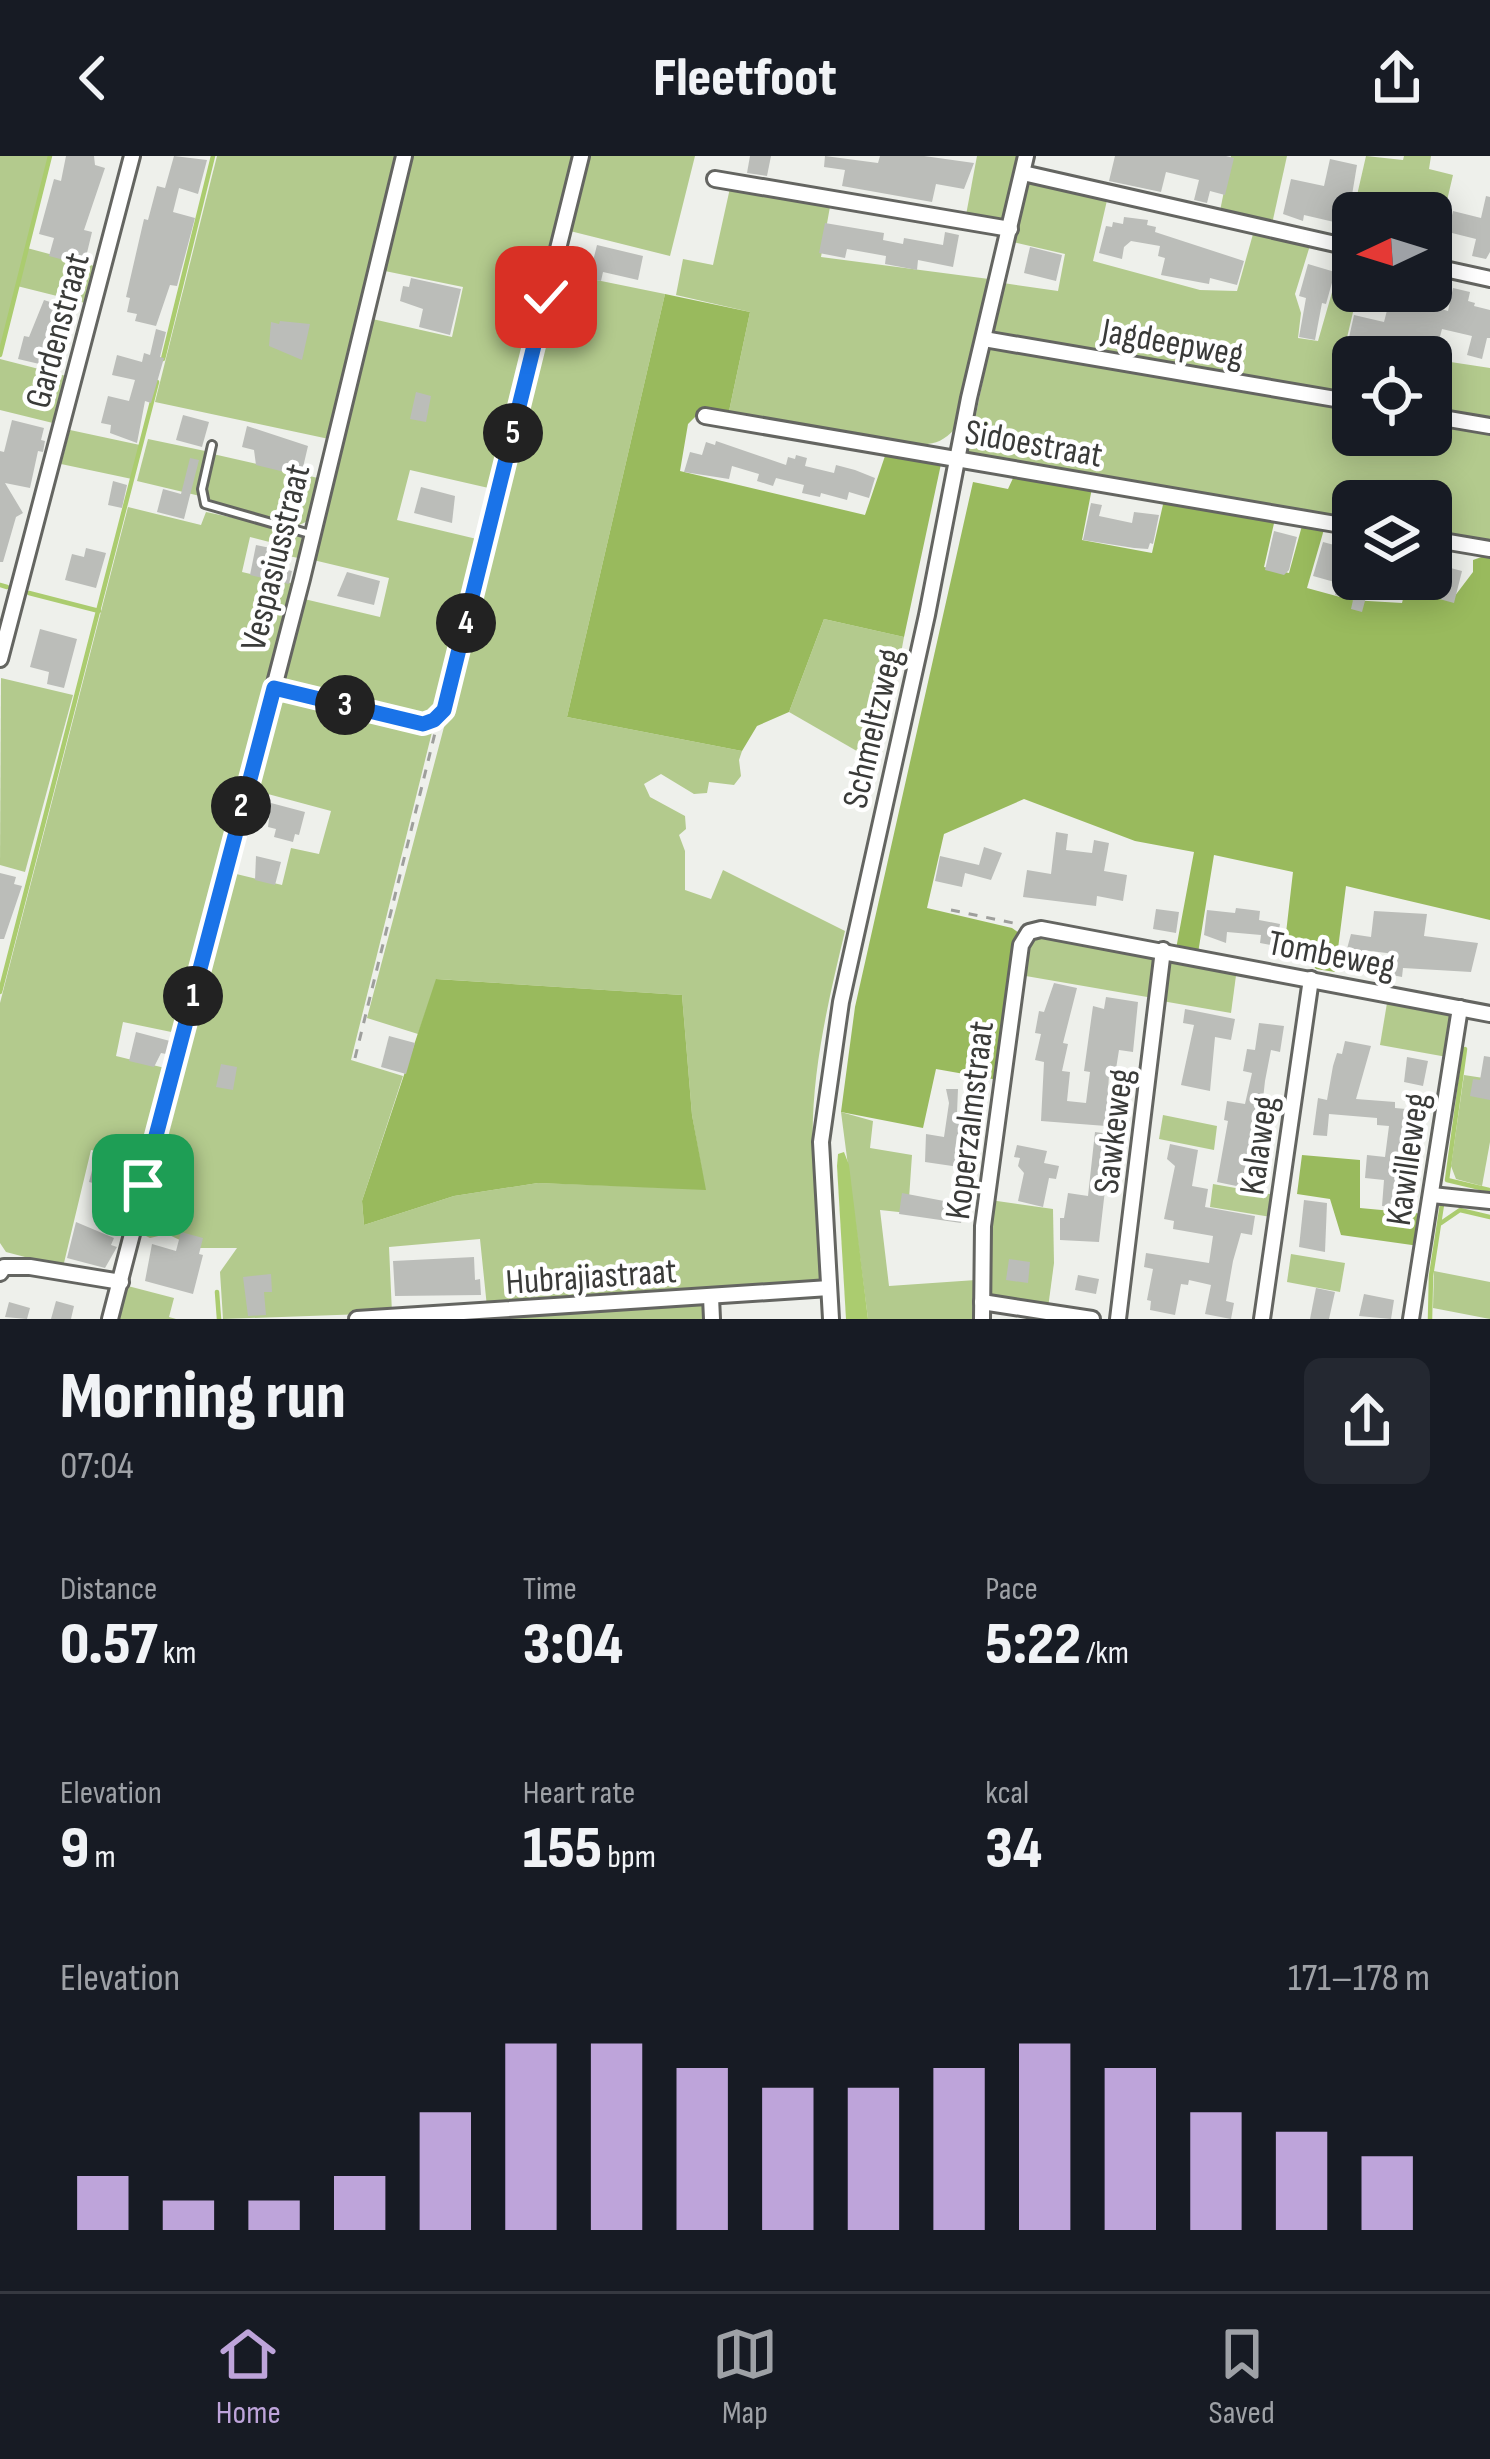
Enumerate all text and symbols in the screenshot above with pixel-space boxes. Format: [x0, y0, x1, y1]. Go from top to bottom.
icon: back [60, 45, 126, 111]
icon: share [1364, 45, 1430, 111]
text: Fleetfoot [653, 46, 837, 111]
north arrow [1332, 192, 1452, 312]
map controls [1332, 192, 1452, 600]
pin [495, 246, 597, 348]
street label: Gardenstraat [17, 248, 100, 413]
icon: check [513, 264, 579, 330]
street label: Jagdeepweg [1097, 310, 1247, 377]
button: locate [1332, 336, 1452, 456]
pin: 5 [483, 403, 543, 463]
street label: Sidoestraat [961, 411, 1106, 478]
text: 5 [506, 413, 520, 453]
street label: Vespasiusstraat [232, 460, 320, 655]
button: layers [1332, 480, 1452, 600]
pin: 4 [436, 593, 496, 653]
text: 4 [458, 603, 474, 643]
street label: Schmeltzweg [834, 645, 913, 813]
pin: 3 [315, 675, 375, 735]
text: 3 [338, 685, 352, 725]
pin: 2 [211, 776, 271, 836]
text: 2 [234, 786, 248, 826]
street label: Tombeweg [1264, 922, 1399, 989]
pin: 1 [163, 966, 223, 1026]
text: 1 [187, 976, 199, 1016]
street label: Koperzalmstraat [937, 1019, 1004, 1222]
street label: Sawkeweg [1085, 1066, 1143, 1196]
street label: Kawilleweg [1378, 1090, 1439, 1228]
street label: Kalaweg [1231, 1093, 1288, 1197]
pin [92, 1134, 194, 1236]
icon: arrive [110, 1152, 176, 1218]
street label: Hubrajiastraat [504, 1250, 678, 1305]
text: Morning run [60, 1358, 346, 1437]
button: share [1304, 1358, 1430, 1484]
text: 07:04 [60, 1443, 134, 1490]
text: Distance [60, 1569, 157, 1609]
text: Time [523, 1569, 577, 1609]
text: Pace [985, 1569, 1038, 1609]
text: 0.57 [60, 1609, 157, 1681]
text: 3:04 [523, 1609, 623, 1681]
text: 5:22 [985, 1609, 1081, 1681]
text: km [157, 1633, 197, 1673]
text: /km [1081, 1633, 1129, 1673]
text: Elevation [60, 1773, 162, 1813]
text: Heart rate [523, 1773, 635, 1813]
text: kcal [985, 1773, 1029, 1813]
text: 9 [60, 1813, 89, 1885]
text: 155 [523, 1813, 602, 1885]
text: 34 [985, 1813, 1042, 1885]
text: m [89, 1837, 116, 1877]
text: bpm [602, 1837, 656, 1877]
text: Elevation [60, 1955, 180, 2002]
text: 171–178 m [1288, 1955, 1430, 2002]
tab: Home [215, 2321, 281, 2433]
tab: Map [712, 2321, 778, 2433]
tab: Saved [1209, 2321, 1275, 2433]

